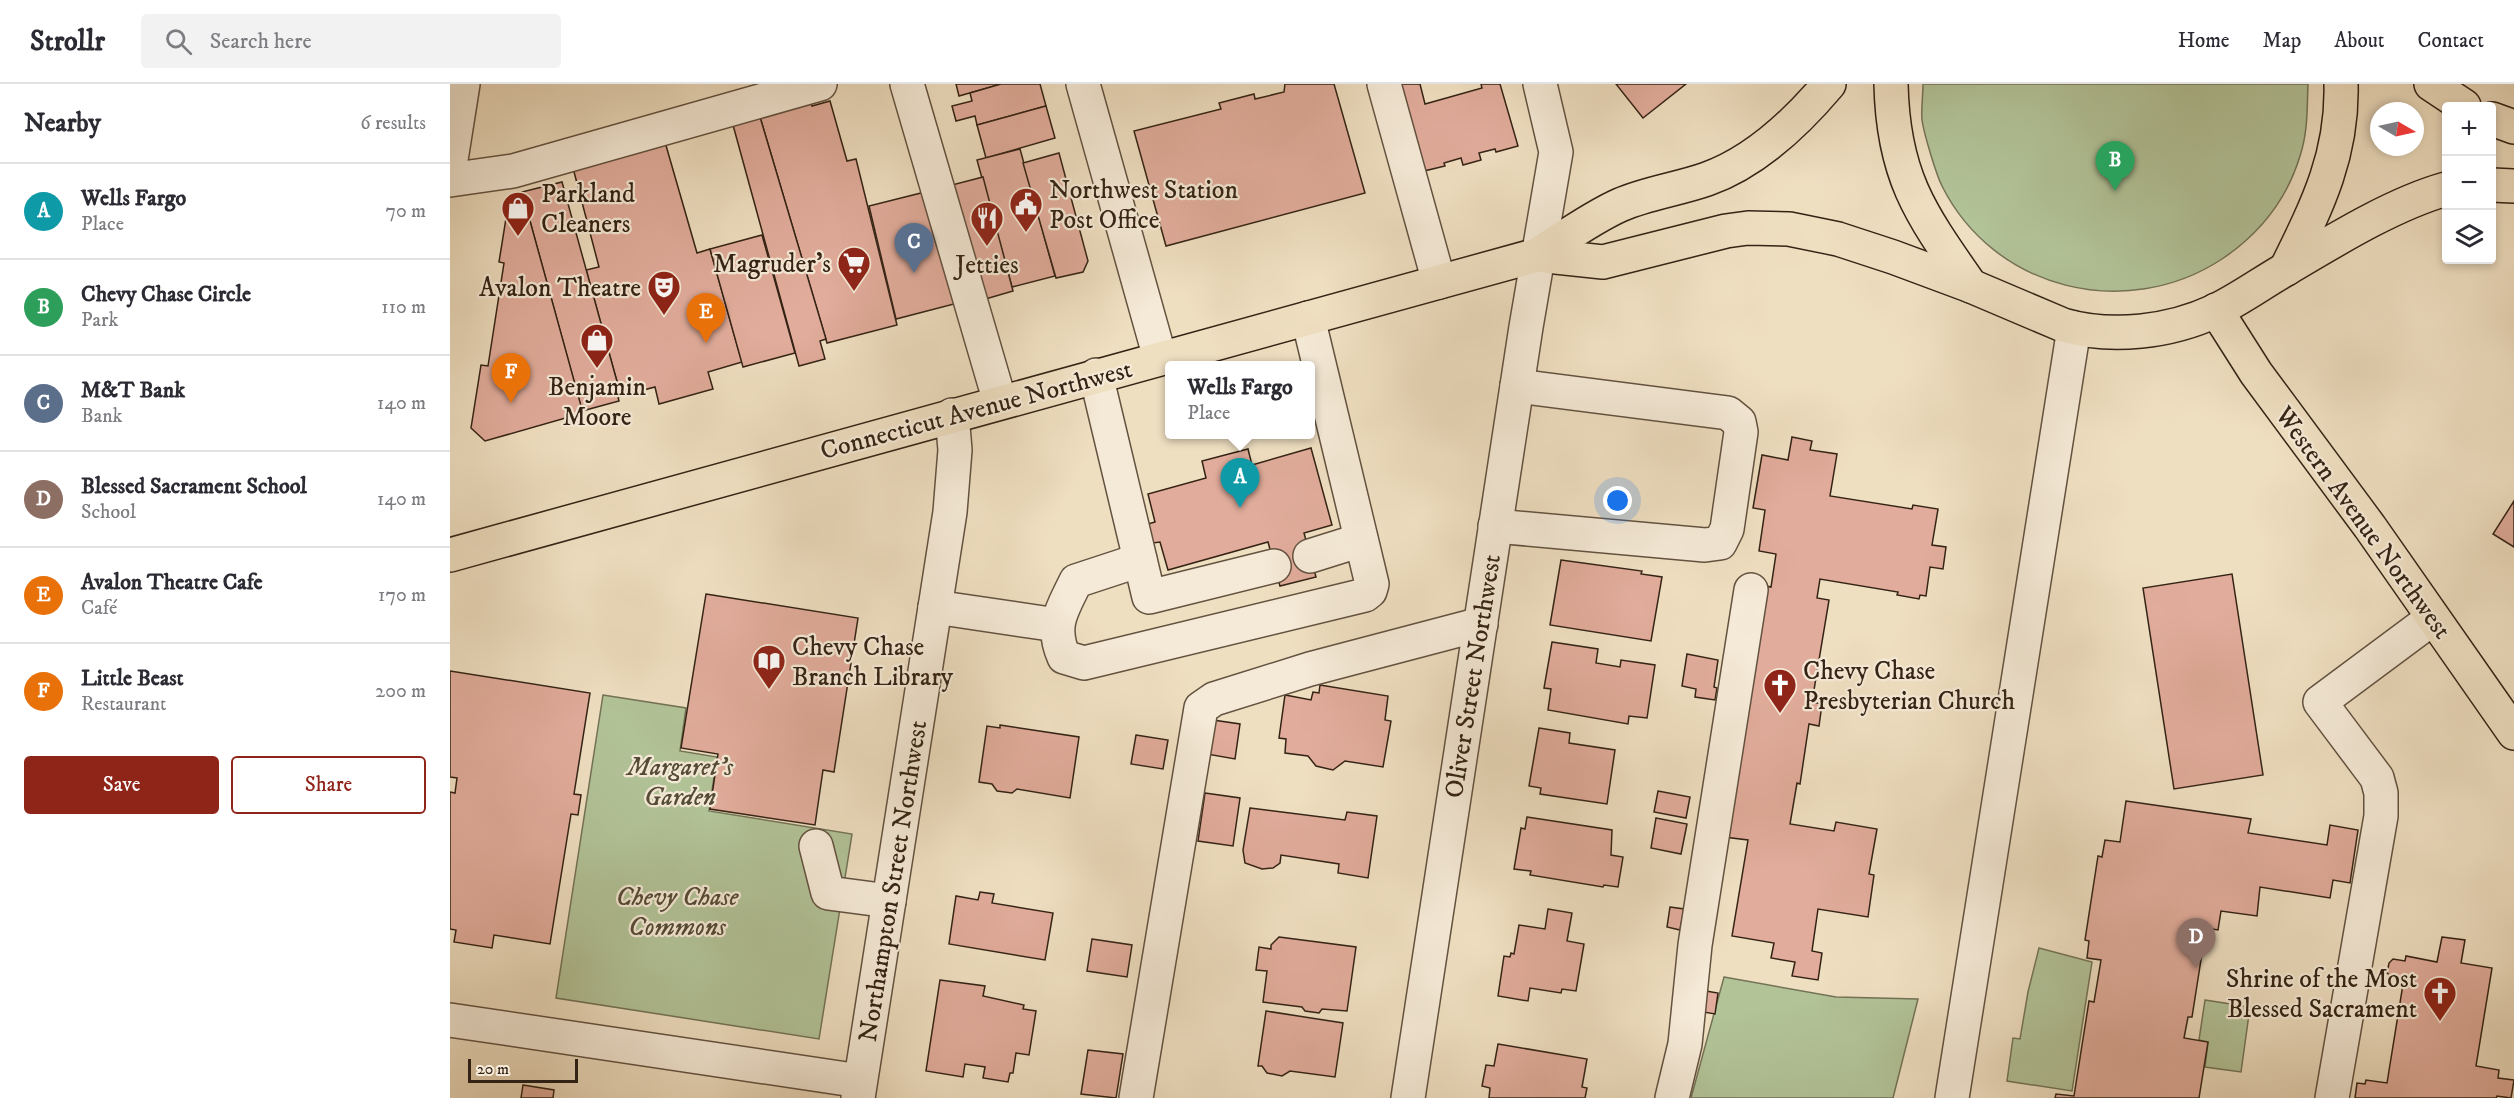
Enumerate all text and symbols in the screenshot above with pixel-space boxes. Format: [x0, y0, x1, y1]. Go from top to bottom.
search box [141, 14, 561, 68]
text: Strollr [30, 24, 105, 59]
icon: search [162, 25, 195, 58]
text: Search here [210, 28, 312, 55]
text: Home [2178, 28, 2230, 54]
text: Map [2263, 28, 2301, 54]
text: About [2334, 28, 2385, 54]
text: Contact [2418, 28, 2484, 54]
north arrow [2370, 102, 2424, 156]
map controls [2442, 102, 2496, 264]
button: + [2442, 102, 2496, 156]
text: Nearby [24, 107, 101, 140]
text: 6 results [360, 111, 426, 136]
pin: B [2096, 141, 2134, 191]
button: − [2442, 156, 2496, 210]
place label: Northwest Station Post Office [1049, 174, 1238, 237]
place label: Parkland Cleaners [541, 178, 635, 241]
text: Wells Fargo [81, 185, 186, 212]
public building icon: Northwest Station Post Office [1008, 186, 1044, 233]
shop icon: Parkland Cleaners [500, 190, 536, 237]
text: A [37, 199, 50, 224]
text: 70 m [385, 199, 426, 224]
restaurant icon: Jetties [969, 200, 1005, 247]
button: layers [2442, 210, 2496, 264]
text: Place [81, 212, 124, 237]
pin: C [894, 224, 934, 273]
supermarket icon: Magruder's [836, 245, 872, 292]
place label: Magruder's [713, 248, 831, 281]
place label: Jetties [953, 249, 1019, 282]
theatre icon: Avalon Theatre [646, 269, 682, 316]
place label: Avalon Theatre [479, 272, 641, 305]
text: Chevy Chase Circle [81, 281, 251, 308]
pin: E [686, 294, 726, 343]
text: B [37, 295, 50, 320]
text: 110 m [381, 295, 426, 320]
text: Park [81, 308, 118, 333]
shop icon: Benjamin Moore [579, 322, 615, 369]
street label: Connecticut Avenue Northwest [817, 353, 1136, 468]
pin: F [492, 354, 530, 403]
popup [1165, 361, 1315, 439]
place label: Benjamin Moore [548, 371, 646, 434]
text: Wells Fargo [1187, 374, 1293, 401]
text: M&T Bank [81, 377, 185, 404]
text: C [37, 391, 50, 416]
text: 140 m [377, 391, 426, 416]
street label: Western Avenue Northwest [2267, 399, 2458, 646]
text: Place [1187, 401, 1230, 426]
text: Bank [81, 404, 123, 429]
pin: A [1220, 458, 1260, 508]
text: Blessed Sacrament School [81, 473, 307, 500]
your location [1603, 486, 1632, 515]
text: D [36, 487, 51, 512]
text: 140 m [377, 487, 426, 512]
text: School [81, 500, 136, 525]
street label: Oliver Street Northwest [1438, 552, 1509, 800]
text: Avalon Theatre Cafe [81, 569, 263, 596]
text: E [36, 583, 51, 608]
text: 170 m [378, 583, 426, 608]
text: Café [81, 596, 117, 621]
place label: Chevy Chase Branch Library [792, 631, 954, 694]
library icon: Chevy Chase Branch Library [751, 643, 787, 690]
place label: Chevy Chase Presbyterian Church [1803, 655, 2016, 718]
text: Little Beast [81, 665, 184, 692]
church icon: Chevy Chase Presbyterian Church [1762, 667, 1798, 714]
text: F [37, 679, 50, 704]
text: 200 m [375, 679, 426, 704]
text: Restaurant [81, 692, 166, 717]
street label: Northampton Street Northwest [852, 718, 935, 1044]
park label: Margaret's Garden [625, 751, 734, 814]
button: Save [24, 756, 219, 814]
button: Share [231, 756, 426, 814]
park label: Chevy Chase Commons [616, 881, 740, 944]
pin: D [2176, 918, 2216, 968]
place label: Shrine of the Most Blessed Sacrament [2226, 963, 2417, 1026]
church icon: Shrine of the Most Blessed Sacrament [2422, 975, 2458, 1022]
scale bar [468, 1056, 578, 1084]
text: 20 m [477, 1059, 509, 1079]

